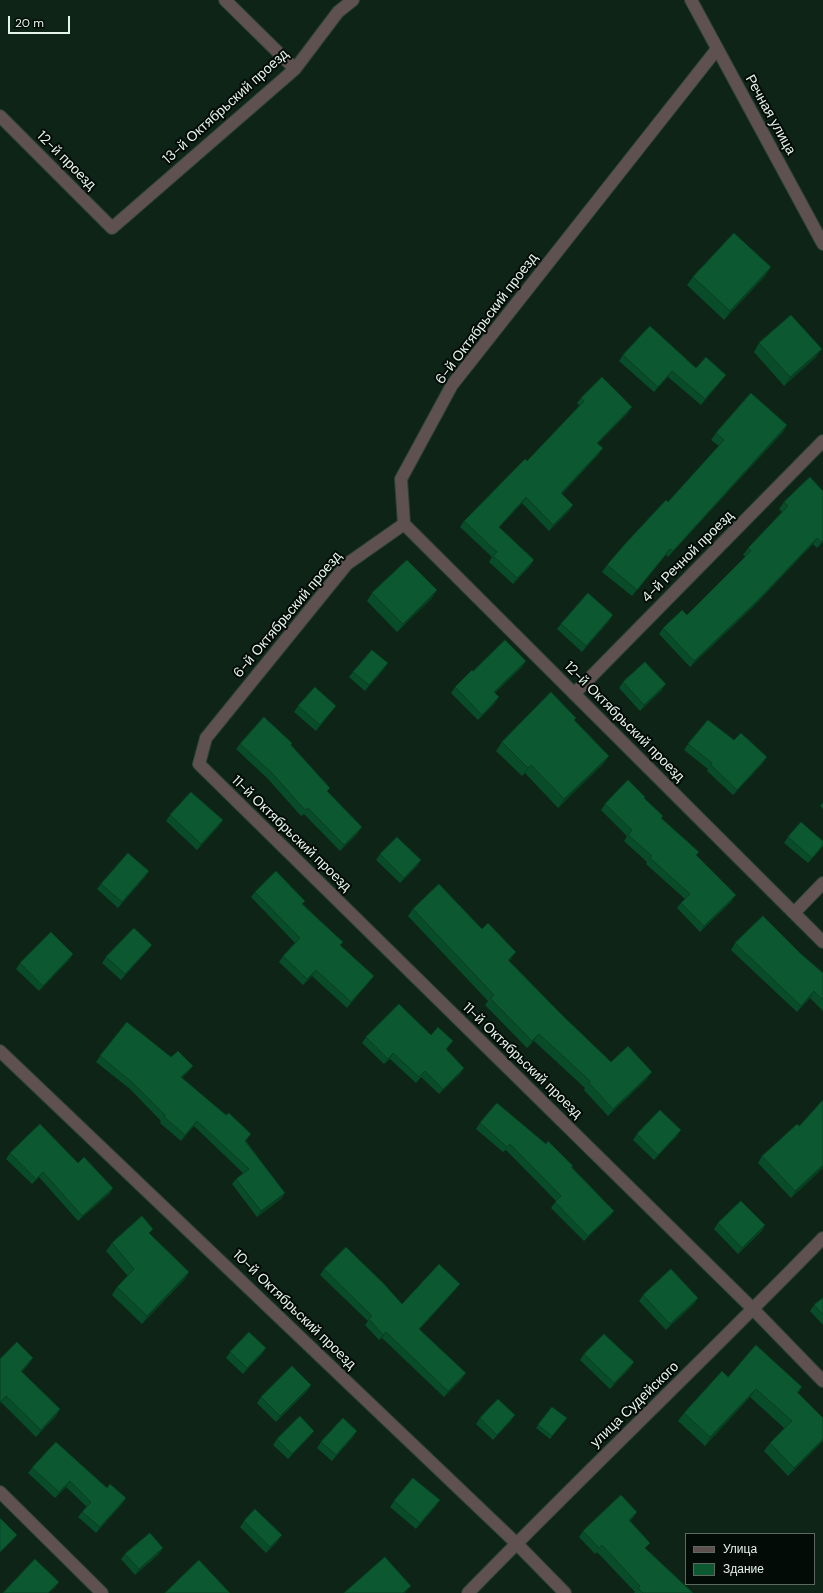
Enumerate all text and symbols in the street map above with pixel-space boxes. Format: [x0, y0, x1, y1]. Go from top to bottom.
scale bar [10, 8, 72, 34]
text: 20 m [15, 15, 44, 31]
street label: 13-й Октябрьский проезд [160, 46, 292, 168]
street label: Речная улица [741, 72, 799, 158]
street label: 12-й проезд [33, 128, 99, 194]
street label: 6-й Октябрьский проезд [432, 250, 542, 388]
street label: 4-й Речной проезд [639, 508, 737, 606]
street label: 6-й Октябрьский проезд [230, 548, 346, 682]
street label: 12-й Октябрьский проезд [560, 658, 688, 786]
street label: 11-й Октябрьский проезд [228, 773, 354, 895]
street label: 11-й Октябрьский проезд [459, 1000, 585, 1122]
street label: 10-й Октябрьский проезд [229, 1247, 359, 1373]
street label: улица Судейского [587, 1359, 683, 1451]
legend [685, 1533, 815, 1585]
text: Улица [723, 1541, 757, 1557]
text: Здание [723, 1561, 764, 1577]

